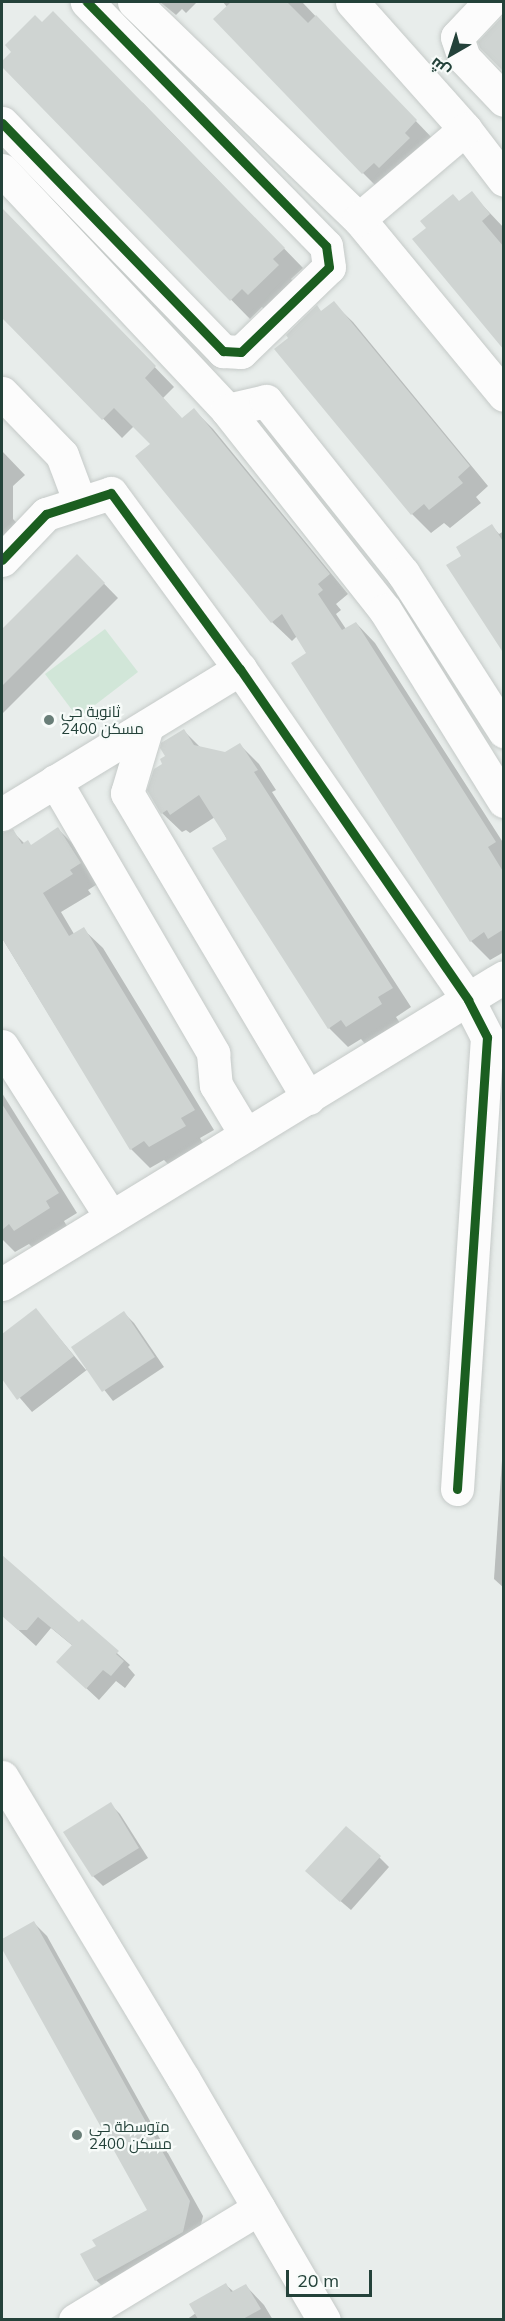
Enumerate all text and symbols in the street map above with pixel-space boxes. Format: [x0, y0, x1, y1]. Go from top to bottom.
north arrow [421, 24, 481, 84]
text: ش [425, 54, 454, 82]
place label: ثانوية حي 2400 مسكن [61, 702, 144, 737]
marker: ثانوية حي 2400 مسكن [42, 713, 56, 727]
place label: متوسطة حي 2400 مسكن [89, 2117, 172, 2152]
marker: متوسطة حي 2400 مسكن [70, 2128, 84, 2142]
scale bar [289, 2258, 374, 2296]
text: 20 m [297, 2269, 339, 2292]

